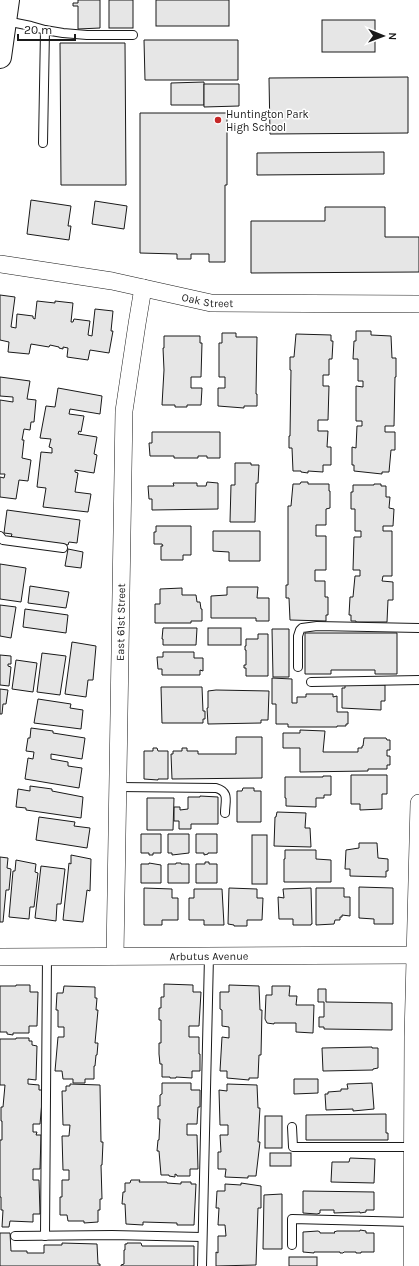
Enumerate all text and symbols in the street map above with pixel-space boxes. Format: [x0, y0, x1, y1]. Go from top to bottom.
scale bar [18, 16, 75, 42]
north arrow [363, 16, 403, 56]
text: 20 m [24, 23, 52, 37]
text: N [386, 32, 399, 40]
place label: Huntington Park High School [226, 108, 309, 134]
marker: Huntington Park High School [213, 115, 223, 125]
street label: Oak Street [180, 291, 233, 310]
street label: East 61st Street [114, 583, 128, 661]
street label: Arbutus Avenue [169, 950, 249, 963]

